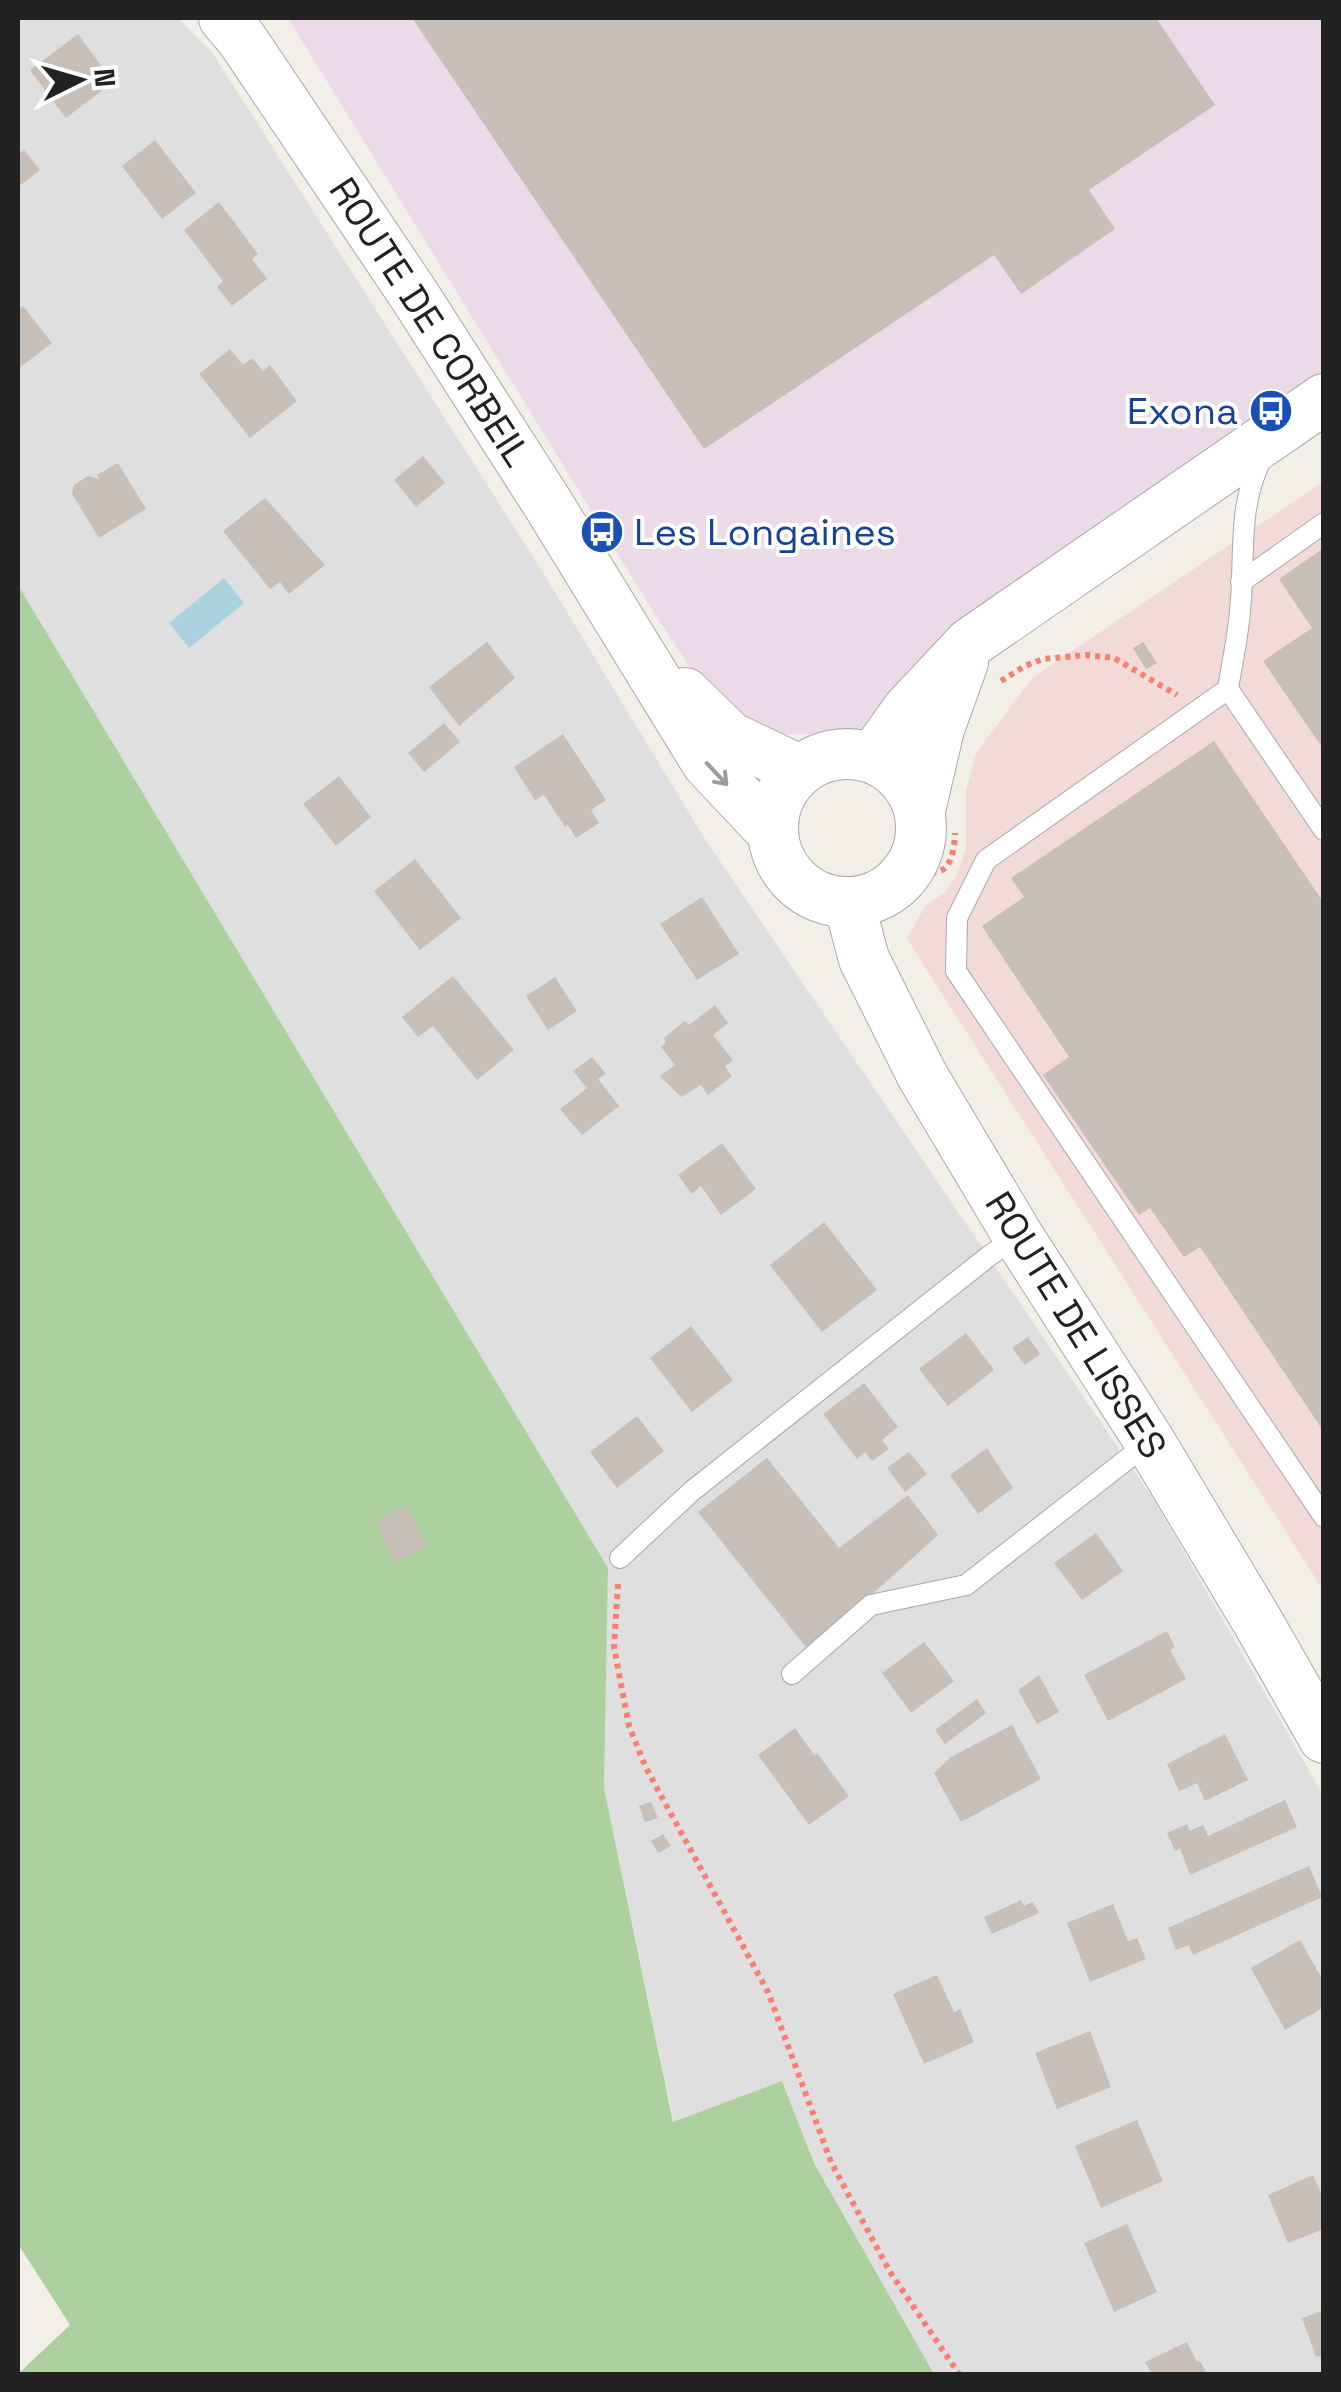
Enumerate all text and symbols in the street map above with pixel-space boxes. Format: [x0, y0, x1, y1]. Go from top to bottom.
north arrow [30, 30, 130, 130]
text: N [86, 67, 124, 89]
street label: ROUTE DE CORBEIL [319, 168, 541, 476]
place label: Exona [1127, 387, 1238, 435]
bus stop icon: Exona [1248, 388, 1294, 434]
place label: Les Longaines [634, 508, 896, 556]
bus stop icon: Les Longaines [579, 509, 625, 555]
one-way arrow [705, 761, 729, 785]
street label: ROUTE DE LISSES [975, 1183, 1177, 1467]

